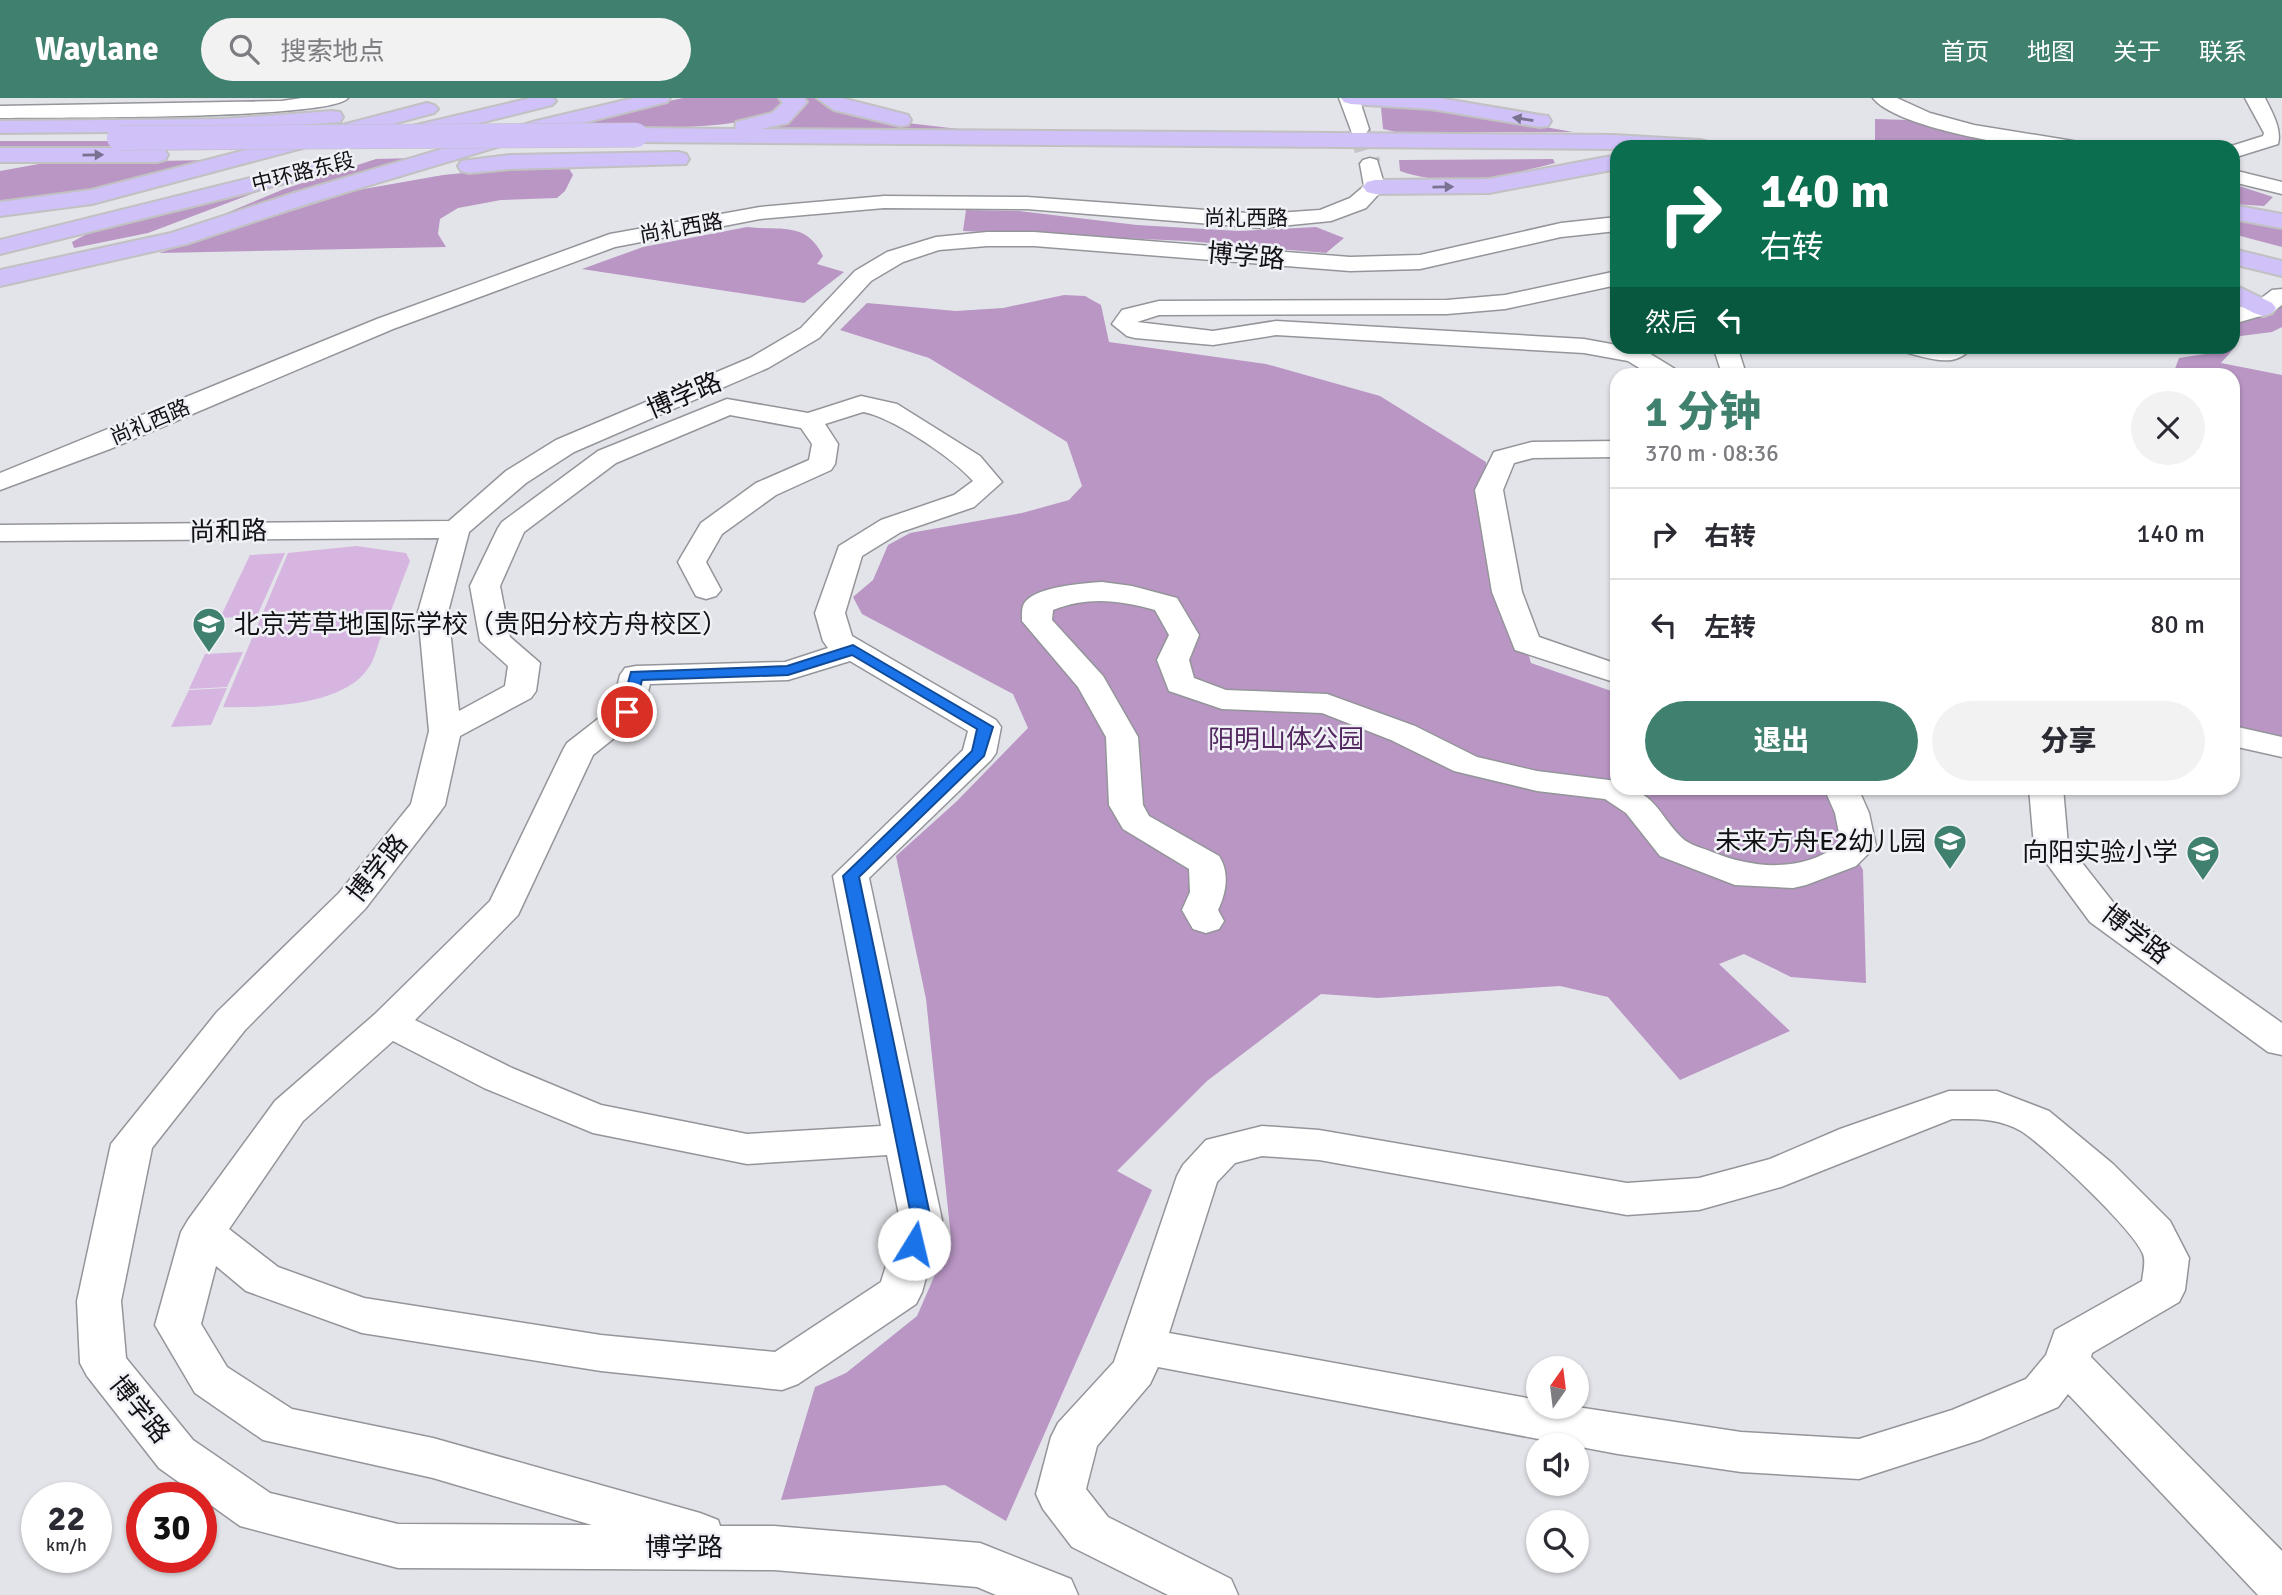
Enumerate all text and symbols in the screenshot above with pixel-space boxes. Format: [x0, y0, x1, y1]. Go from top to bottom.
search box [201, 18, 691, 81]
text: Waylane [35, 29, 159, 70]
icon: search [225, 30, 263, 68]
text: 搜索地点 [281, 36, 385, 68]
text: 首页 [1941, 37, 1989, 67]
text: 地图 [2027, 37, 2075, 67]
text: 关于 [2113, 37, 2161, 67]
text: 联系 [2199, 37, 2247, 67]
one-way arrow [1512, 113, 1534, 124]
street label: 中环路东段 [249, 147, 357, 197]
one-way arrow [82, 149, 104, 161]
text: 140 m [1760, 161, 1890, 221]
icon: right [1645, 168, 1736, 259]
one-way arrow [1432, 182, 1454, 193]
street label: 尚礼西路 [1204, 205, 1288, 231]
street label: 尚礼西路 [637, 208, 725, 248]
text: 右转 [1760, 228, 1824, 267]
street label: 博学路 [1206, 238, 1286, 276]
icon: left [1711, 301, 1749, 339]
text: 然后 [1645, 307, 1697, 339]
street label: 博学路 [642, 366, 727, 426]
text: 1 分钟 [1645, 387, 1761, 438]
button: close [2131, 391, 2205, 465]
street label: 尚礼西路 [106, 394, 194, 450]
text: 370 m · 08:36 [1645, 439, 1779, 468]
street label: 尚和路 [189, 515, 267, 549]
icon: right [1645, 515, 1683, 553]
text: 140 m [2136, 518, 2205, 550]
text: 右转 [1704, 521, 1756, 553]
school or university icon: 北京芳草地国际学校（贵阳分校方舟校区） [190, 605, 228, 654]
icon: left [1645, 606, 1683, 644]
place label: 北京芳草地国际学校（贵阳分校方舟校区） [234, 609, 728, 641]
text: 80 m [2150, 609, 2205, 641]
text: 左转 [1704, 612, 1756, 644]
pin [597, 682, 657, 742]
icon: arrive [608, 693, 646, 731]
button: 退出 [1645, 701, 1918, 781]
button: 分享 [1932, 701, 2205, 781]
park label: 阳明山体公园 [1208, 724, 1364, 756]
school or university icon: 未来方舟E2幼儿园 [1931, 822, 1969, 871]
place label: 未来方舟E2幼儿园 [1715, 826, 1926, 858]
street label: 博学路 [341, 828, 415, 909]
school or university icon: 向阳实验小学 [2184, 833, 2222, 882]
place label: 向阳实验小学 [2022, 837, 2178, 869]
street label: 博学路 [2095, 898, 2176, 971]
position arrow [877, 1207, 951, 1281]
north arrow [1526, 1356, 1589, 1419]
map controls [1526, 1356, 1589, 1573]
street label: 博学路 [102, 1369, 176, 1450]
button: sound [1526, 1433, 1589, 1496]
speed limit sign: 30 [126, 1482, 217, 1573]
text: 22 [48, 1497, 85, 1540]
button: search [1526, 1510, 1589, 1573]
street label: 博学路 [645, 1532, 723, 1564]
text: km/h [46, 1534, 87, 1556]

